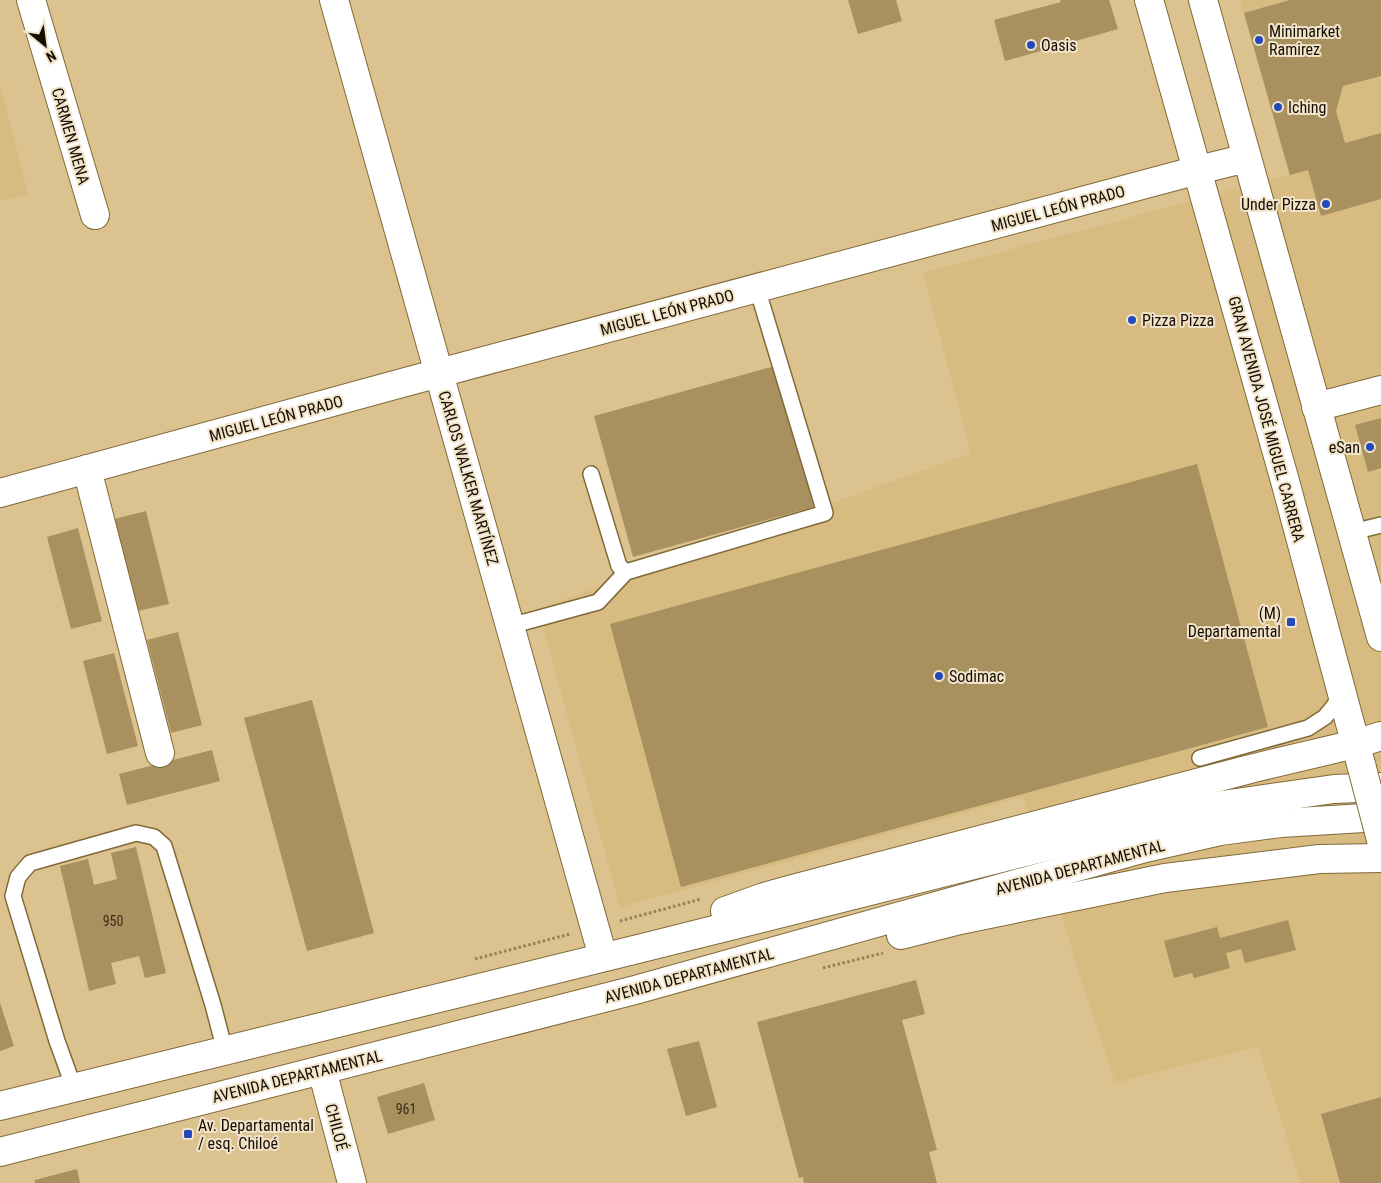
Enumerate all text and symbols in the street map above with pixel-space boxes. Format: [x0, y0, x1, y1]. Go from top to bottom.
north arrow [20, 20, 70, 70]
place label: Minimarket Ramirez [1269, 22, 1340, 59]
marker: Minimarket Ramirez [1253, 34, 1265, 46]
place label: Oasis [1041, 36, 1077, 55]
marker: Oasis [1025, 39, 1037, 51]
text: N [44, 47, 59, 65]
street label: CARMEN MENA [48, 86, 93, 187]
place label: Iching [1288, 98, 1326, 117]
marker: Iching [1272, 101, 1284, 113]
street label: MIGUEL LEÓN PRADO [989, 181, 1127, 235]
place label: Under Pizza [1241, 195, 1316, 214]
marker: Under Pizza [1320, 198, 1332, 210]
street label: MIGUEL LEÓN PRADO [598, 285, 736, 339]
street label: GRAN AVENIDA JOSÉ MIGUEL CARRERA [1224, 294, 1309, 544]
place label: Pizza Pizza [1142, 311, 1214, 330]
marker: Pizza Pizza [1126, 314, 1138, 326]
street label: CARLOS WALKER MARTÍNEZ [434, 389, 503, 568]
street label: MIGUEL LEÓN PRADO [207, 391, 345, 445]
place label: eSan [1329, 438, 1360, 457]
marker: eSan [1364, 441, 1376, 453]
place label: (M) Departamental [1188, 604, 1281, 641]
marker: (M) Departamental [1285, 616, 1297, 628]
place label: Sodimac [949, 667, 1004, 686]
marker: Sodimac [933, 670, 945, 682]
street label: AVENIDA DEPARTAMENTAL [993, 836, 1167, 899]
house number: 950 [103, 913, 123, 929]
street label: AVENIDA DEPARTAMENTAL [602, 944, 776, 1007]
street label: AVENIDA DEPARTAMENTAL [210, 1046, 384, 1107]
house number: 961 [396, 1101, 416, 1117]
street label: CHILOÉ [321, 1102, 352, 1153]
place label: Av. Departamental / esq. Chiloé [198, 1116, 314, 1153]
marker: Av. Departamental / esq. Chiloé [182, 1128, 194, 1140]

